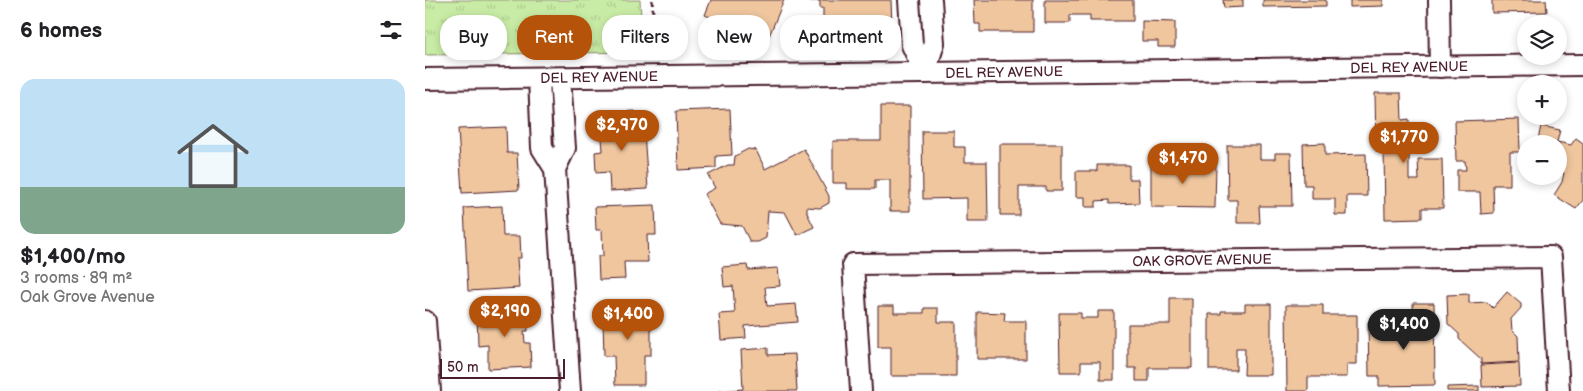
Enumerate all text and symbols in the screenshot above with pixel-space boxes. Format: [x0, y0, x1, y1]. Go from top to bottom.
chip: Buy [440, 15, 507, 60]
chip: Rent [517, 15, 592, 60]
chip: Filters [602, 15, 688, 60]
chip: New [698, 15, 770, 60]
chip: Apartment [780, 15, 901, 60]
map controls [1517, 15, 1567, 185]
button: layers [1517, 15, 1567, 65]
icon: filters [377, 16, 405, 44]
text: 6 homes [20, 18, 102, 43]
street label: DEL REY AVENUE [1350, 58, 1468, 77]
street label: DEL REY AVENUE [945, 63, 1063, 82]
street label: DEL REY AVENUE [540, 68, 658, 87]
button: + [1517, 75, 1567, 125]
pin: $2,970 [581, 110, 663, 152]
icon: home [168, 111, 258, 201]
text: $2,970 [596, 116, 648, 135]
pin: $1,770 [1363, 121, 1445, 164]
text: $1,770 [1380, 128, 1428, 147]
button: − [1517, 135, 1567, 185]
pin: $1,470 [1142, 142, 1224, 185]
text: $1,470 [1158, 149, 1208, 168]
text: $1,400/mo [20, 244, 126, 269]
street label: OAK GROVE AVENUE [1132, 251, 1272, 270]
text: 3 rooms · 89 m² [20, 269, 132, 288]
text: Oak Grove Avenue [20, 288, 155, 307]
pin: $2,190 [464, 296, 546, 338]
pin: $1,400 [587, 298, 669, 341]
text: $2,190 [480, 302, 530, 321]
text: $1,400 [603, 305, 653, 324]
pin: $1,400 [1363, 308, 1445, 351]
text: $1,400 [1379, 315, 1429, 334]
scale bar [440, 356, 565, 379]
text: 50 m [447, 359, 479, 376]

